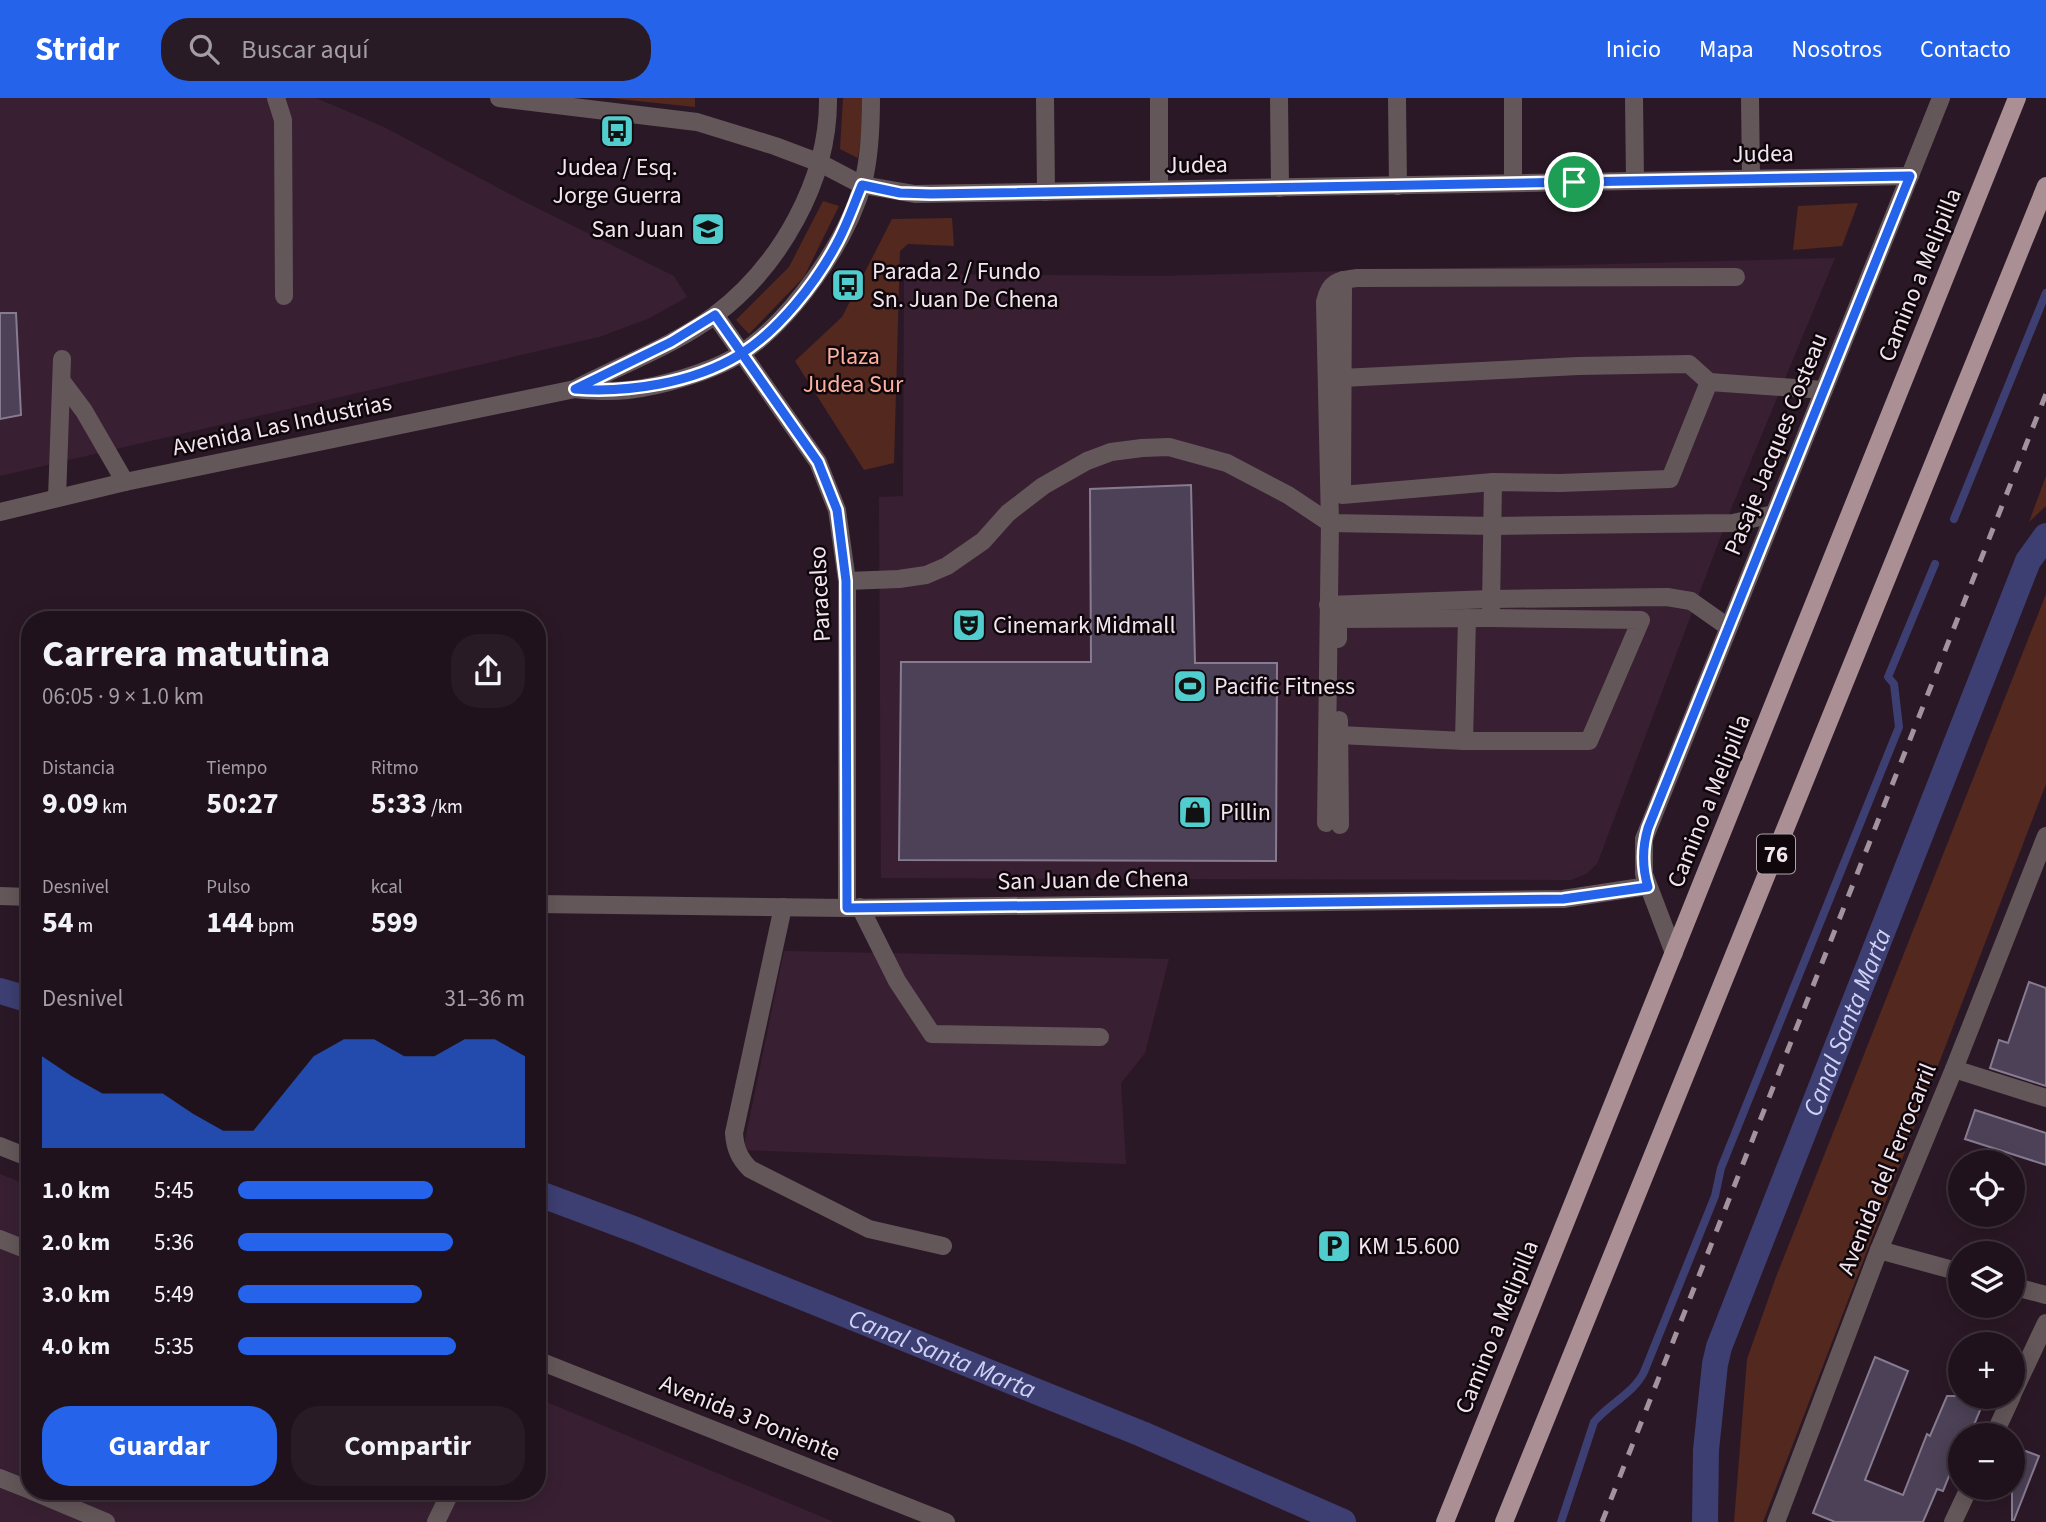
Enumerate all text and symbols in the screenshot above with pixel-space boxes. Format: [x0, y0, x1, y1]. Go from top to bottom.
search box [161, 18, 651, 81]
text: Stridr [35, 26, 119, 73]
icon: search [185, 30, 223, 68]
text: Buscar aquí [241, 31, 369, 68]
text: Inicio [1606, 32, 1661, 67]
text: Mapa [1699, 32, 1754, 67]
text: Nosotros [1792, 32, 1882, 67]
text: Contacto [1920, 32, 2011, 67]
bus stop icon: Judea / Esq. Jorge Guerra [598, 112, 636, 150]
street label: Judea [1732, 136, 1794, 172]
street label: Judea [1166, 147, 1228, 183]
place label: Judea / Esq. Jorge Guerra [552, 150, 682, 213]
pin [1544, 152, 1604, 212]
icon: arrive [1555, 163, 1593, 201]
street label: Camino a Melipilla [1869, 183, 1971, 367]
school or university icon: San Juan [689, 210, 727, 248]
place label: San Juan [591, 212, 684, 247]
place label: Parada 2 / Fundo Sn. Juan De Chena [872, 254, 1059, 317]
bus stop icon: Parada 2 / Fundo Sn. Juan De Chena [829, 266, 867, 304]
street label: Pasaje Jacques Costeau [1715, 327, 1837, 561]
park label: Plaza Judea Sur [803, 339, 904, 402]
street label: Avenida Las Industrias [169, 385, 395, 465]
street label: Paracelso [800, 545, 840, 643]
theatre icon: Cinemark Midmall [950, 606, 988, 644]
place label: Cinemark Midmall [993, 608, 1176, 643]
text: Carrera matutina [42, 627, 330, 681]
button: share [451, 634, 525, 708]
sports icon: Pacific Fitness [1171, 667, 1209, 705]
place label: Pacific Fitness [1214, 669, 1355, 704]
text: 06:05 · 9 × 1.0 km [42, 680, 204, 713]
street label: Camino a Melipilla [1658, 709, 1760, 893]
text: Distancia [42, 755, 115, 782]
text: Tiempo [206, 755, 267, 782]
text: Ritmo [371, 755, 419, 782]
text: 9.09 [42, 782, 99, 825]
text: 50:27 [206, 782, 279, 825]
text: 5:33 [371, 782, 427, 825]
shop icon: Pillin [1176, 793, 1214, 831]
text: km [99, 794, 128, 821]
text: /km [427, 794, 463, 821]
place label: Pillin [1220, 795, 1271, 830]
road number: 76 [1757, 834, 1795, 874]
street label: San Juan de Chena [997, 861, 1189, 899]
text: Desnivel [42, 874, 109, 901]
text: Pulso [206, 874, 251, 901]
text: kcal [371, 874, 403, 901]
text: 54 [42, 901, 74, 944]
text: 144 [206, 901, 254, 944]
text: 599 [371, 901, 418, 944]
text: m [74, 913, 93, 940]
text: bpm [254, 913, 294, 940]
water label: Canal Santa Marta [1793, 923, 1900, 1121]
text: Desnivel [42, 982, 123, 1015]
text: 31–36 m [445, 982, 525, 1015]
street label: Avenida del Ferrocarril [1829, 1058, 1945, 1280]
map controls [1948, 1150, 2025, 1500]
button: locate [1948, 1150, 2025, 1227]
text: 1.0 km [42, 1174, 110, 1207]
text: 5:45 [154, 1174, 194, 1207]
text: 2.0 km [42, 1226, 110, 1259]
text: 5:36 [154, 1226, 194, 1259]
parking icon: KM 15.600 [1315, 1227, 1353, 1265]
place label: KM 15.600 [1358, 1229, 1460, 1264]
street label: Camino a Melipilla [1446, 1235, 1548, 1419]
button: layers [1948, 1241, 2025, 1318]
text: 3.0 km [42, 1278, 110, 1311]
text: 5:49 [154, 1278, 194, 1311]
water label: Canal Santa Marta [843, 1299, 1042, 1408]
text: 4.0 km [42, 1330, 110, 1363]
text: 5:35 [154, 1330, 194, 1363]
button: + [1948, 1332, 2025, 1409]
street label: Avenida 3 Poniente [655, 1366, 845, 1470]
button: Guardar [42, 1406, 277, 1486]
button: Compartir [291, 1406, 525, 1486]
button: − [1948, 1423, 2025, 1500]

